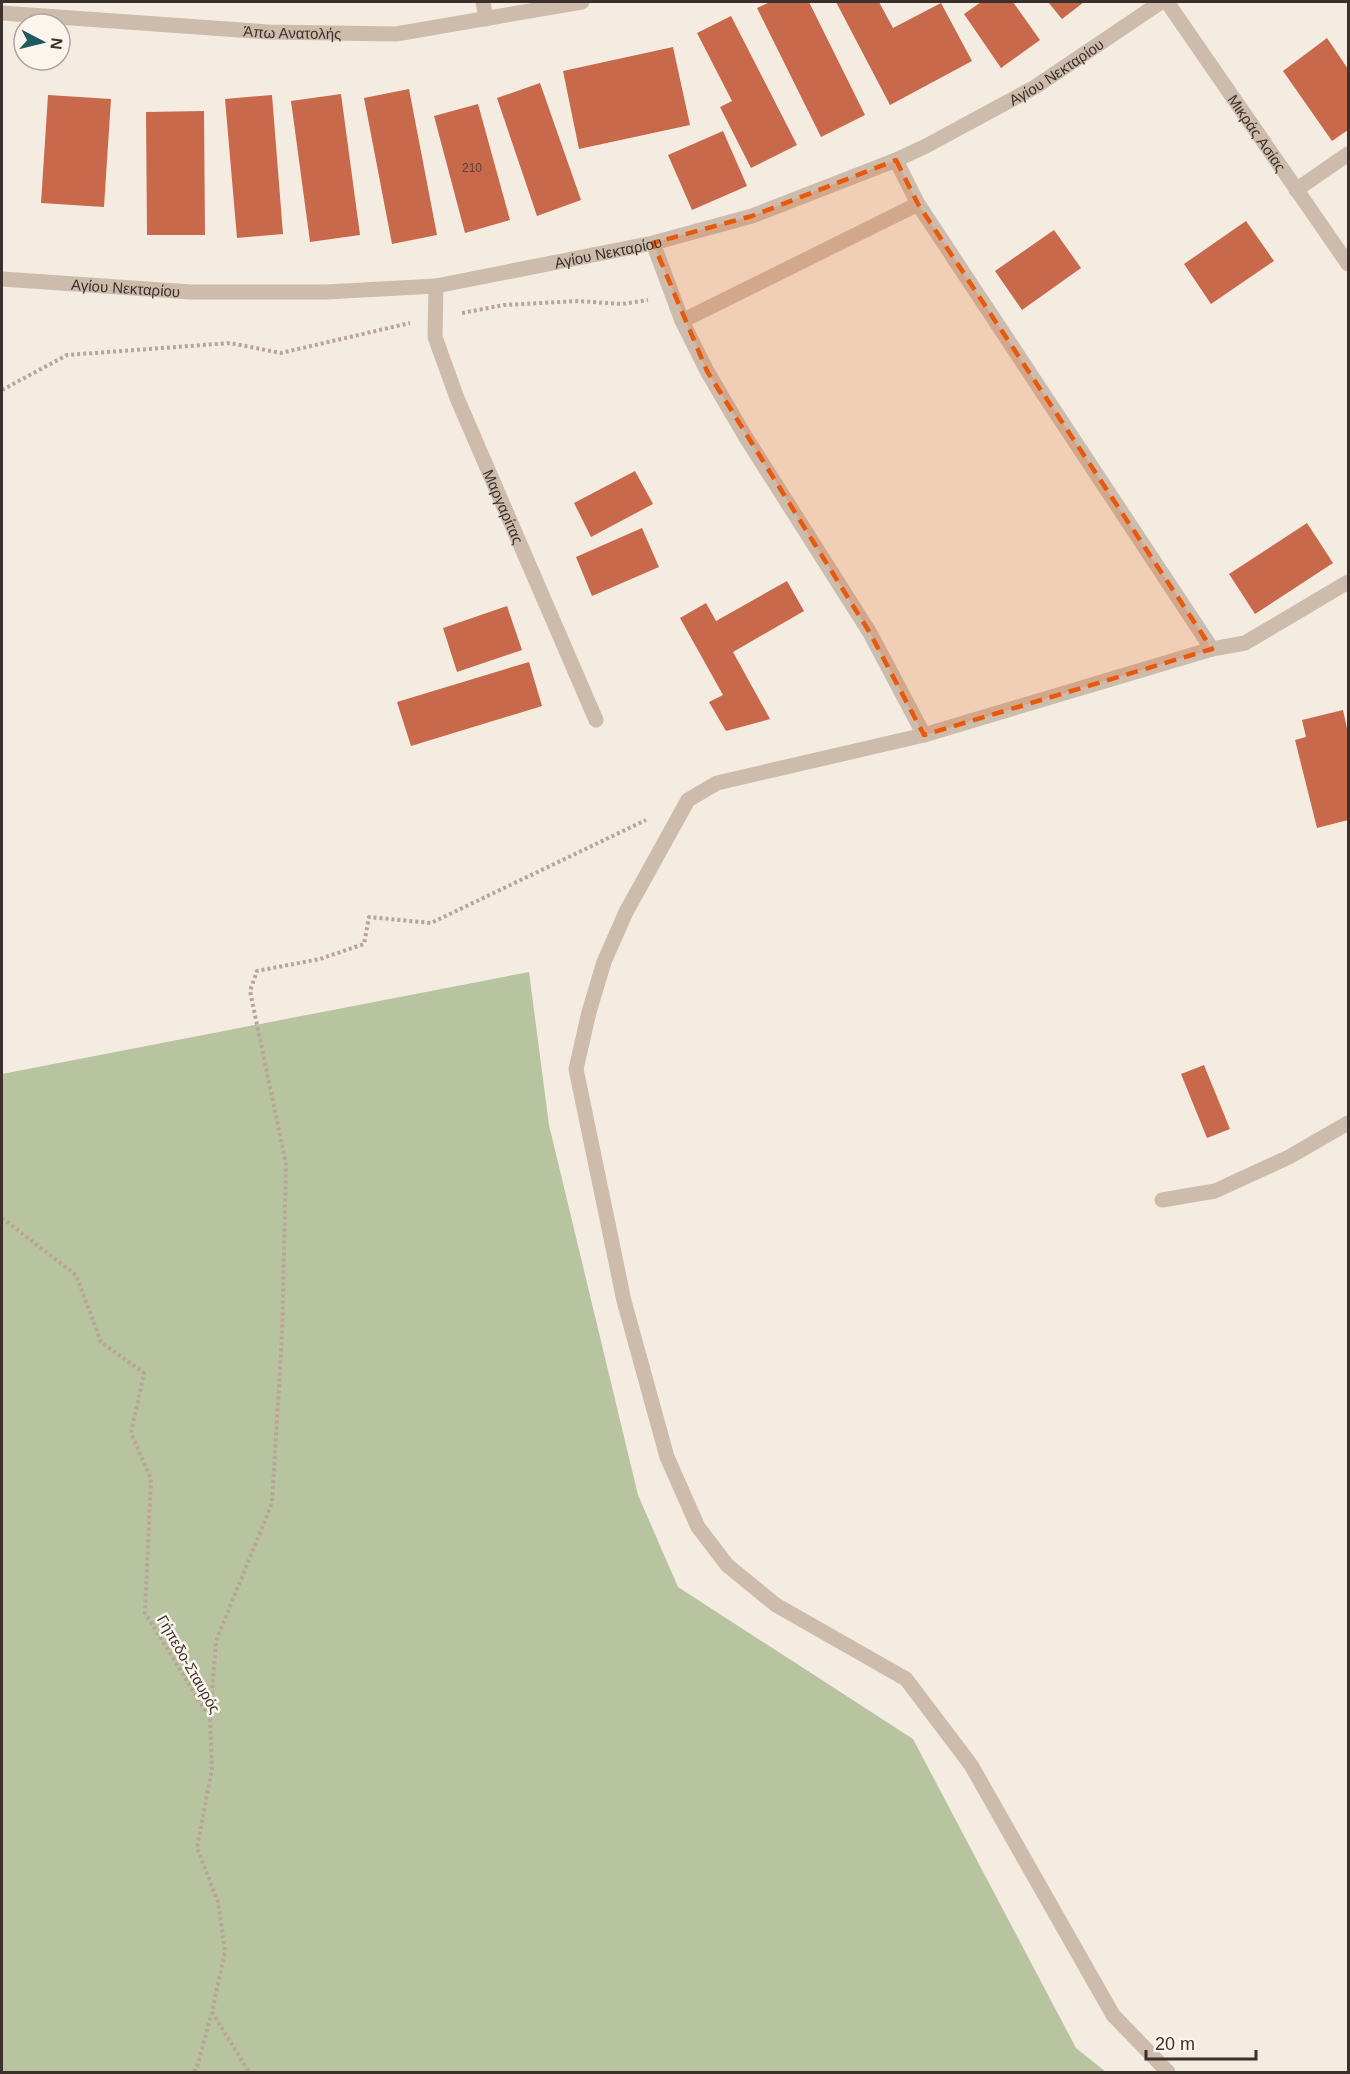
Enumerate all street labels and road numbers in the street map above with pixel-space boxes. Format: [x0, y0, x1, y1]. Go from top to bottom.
street label: Άπω Ανατολής [243, 22, 341, 42]
street label: Αγίου Νεκταρίου [1006, 35, 1107, 108]
street label: Μικράς Ασίας [1225, 91, 1290, 175]
street label: Αγίου Νεκταρίου [553, 232, 664, 271]
street label: Αγίου Νεκταρίου [71, 275, 181, 300]
street label: Μαργαρίτας [480, 467, 527, 546]
street label: Γήπεδο-Σταυρός [154, 1612, 224, 1716]

